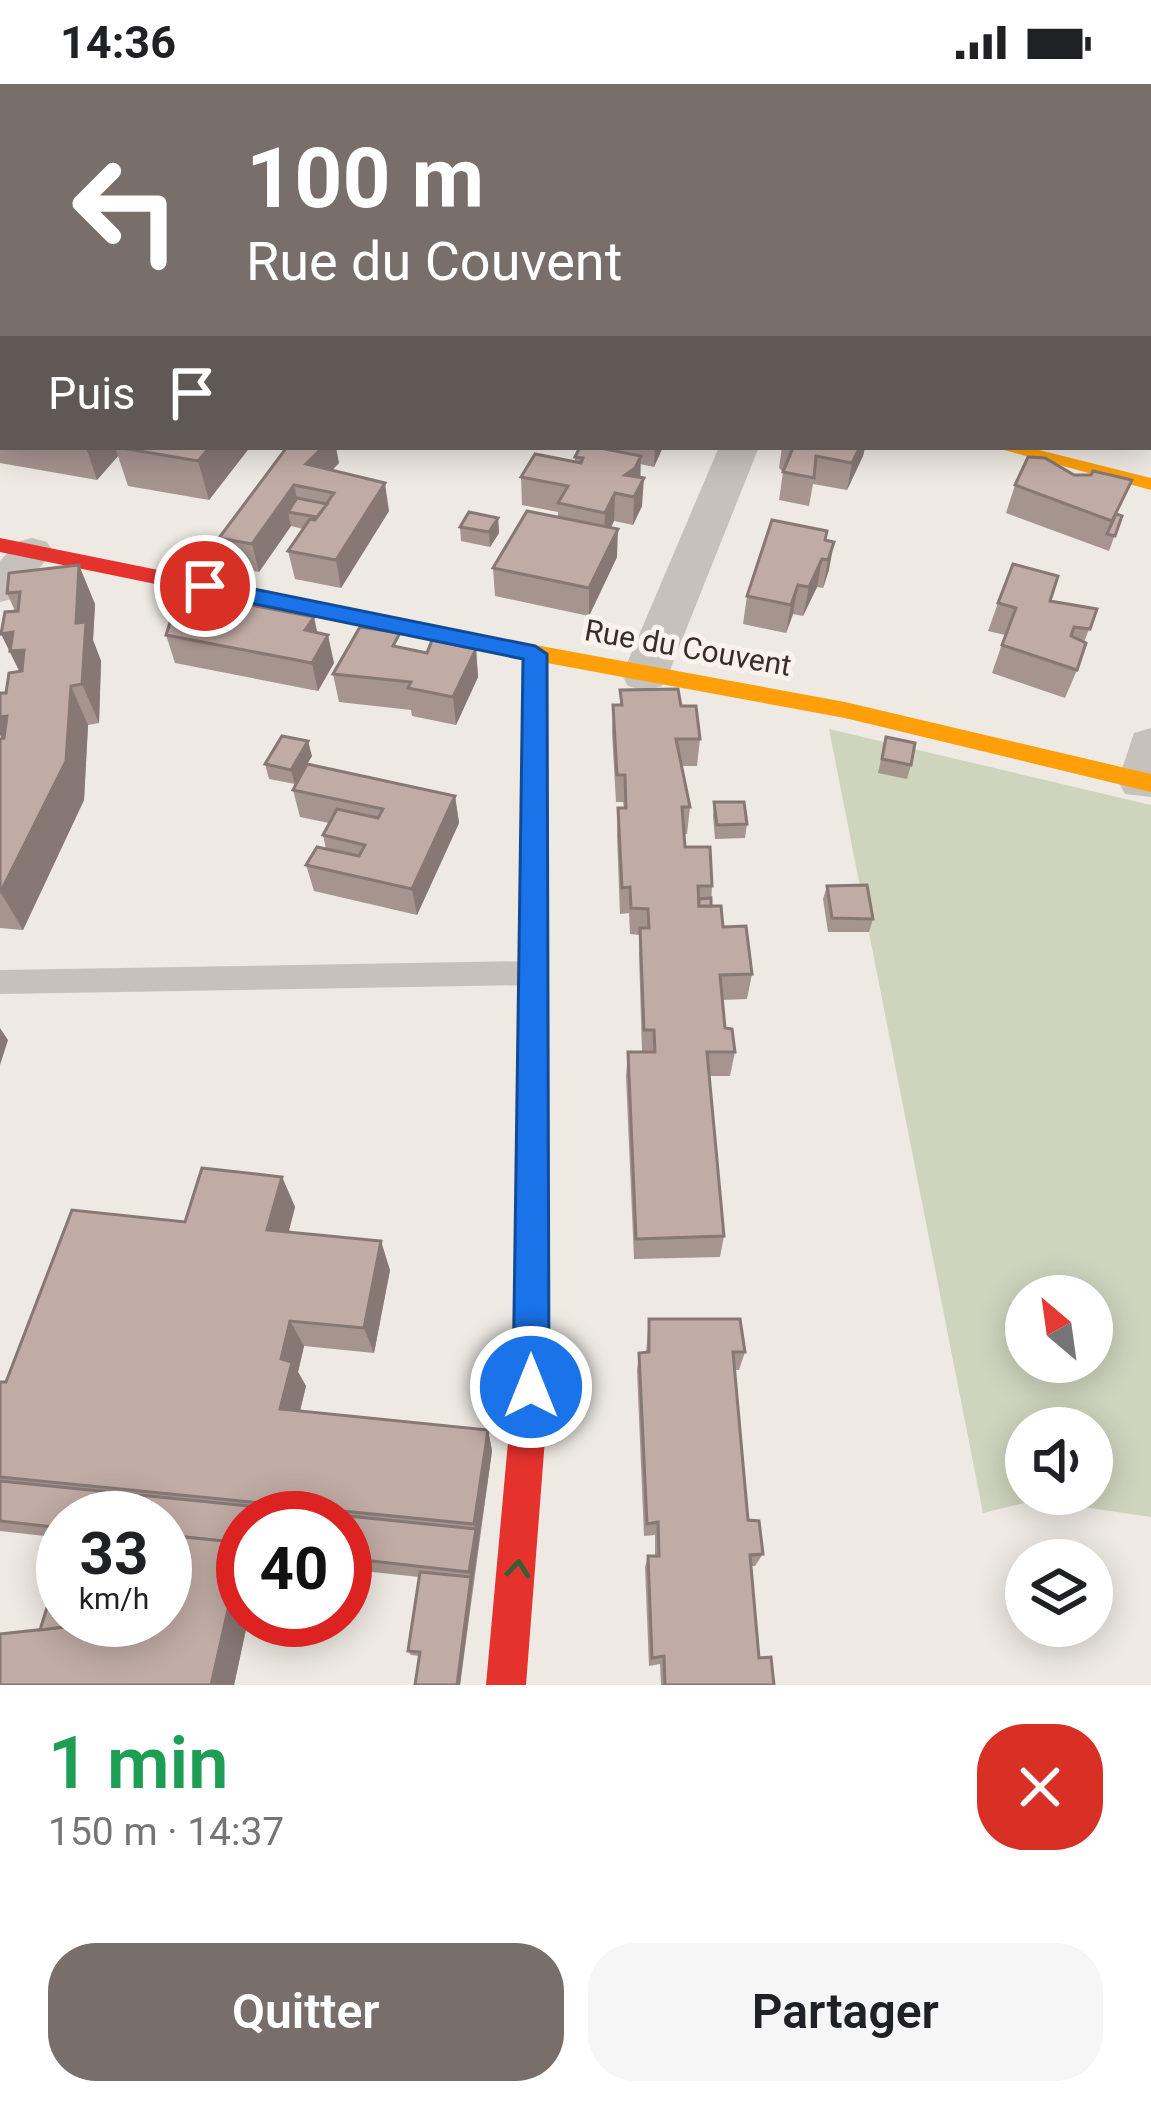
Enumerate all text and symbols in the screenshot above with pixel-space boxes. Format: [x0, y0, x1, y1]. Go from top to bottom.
text: 14:36 [60, 16, 176, 69]
text: 100 m [246, 129, 484, 228]
icon: left [48, 132, 204, 288]
text: Rue du Couvent [246, 230, 622, 293]
icon: arrive [159, 360, 225, 426]
text: Puis [48, 367, 135, 420]
pin [154, 535, 256, 637]
icon: arrive [172, 553, 238, 619]
street label: Rue du Couvent [582, 612, 794, 683]
north arrow [1005, 1275, 1113, 1383]
map controls [1005, 1275, 1113, 1647]
position arrow [468, 1324, 594, 1450]
button: sound [1005, 1407, 1113, 1515]
speed limit sign: 40 [216, 1491, 372, 1647]
text: 33 [80, 1518, 148, 1589]
button: layers [1005, 1539, 1113, 1647]
one-way arrow [505, 1559, 530, 1578]
text: km/h [79, 1581, 149, 1616]
text: 1 min [48, 1721, 229, 1806]
button: close [977, 1724, 1103, 1850]
text: 150 m · 14:37 [48, 1809, 284, 1855]
button: Quitter [48, 1943, 564, 2081]
button: Partager [588, 1943, 1103, 2081]

